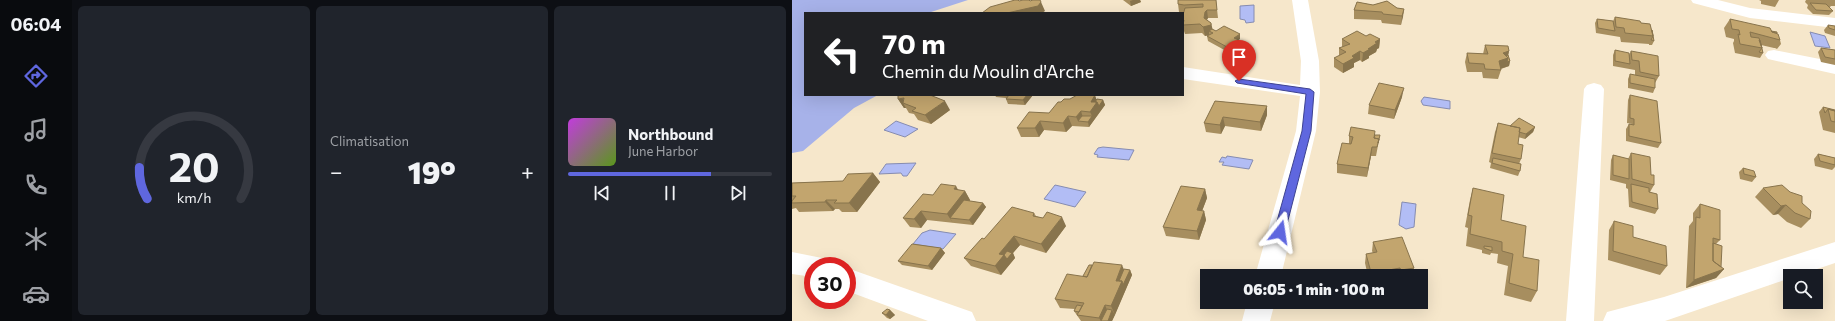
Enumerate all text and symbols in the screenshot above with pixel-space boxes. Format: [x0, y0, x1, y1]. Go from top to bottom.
text: 06:04 [11, 13, 61, 35]
text: 70 m [882, 26, 946, 60]
icon: left [816, 28, 868, 80]
pin [1222, 40, 1256, 81]
icon: arrive [1228, 46, 1250, 68]
text: Chemin du Moulin d'Arche [882, 60, 1094, 82]
icon: directions [22, 62, 50, 90]
icon: music [22, 116, 50, 144]
text: Northbound [628, 125, 713, 143]
text: Climatisation [330, 133, 409, 149]
text: 20 [168, 139, 220, 190]
text: June Harbor [628, 143, 698, 159]
text: 19° [408, 153, 456, 190]
text: − [330, 158, 343, 185]
text: + [521, 158, 534, 185]
icon: phone [22, 171, 50, 199]
icon: previous [591, 182, 613, 204]
icon: pause [659, 182, 681, 204]
icon: next [727, 182, 749, 204]
text: km/h [177, 187, 211, 205]
position arrow [1259, 211, 1301, 253]
icon: climate [22, 225, 50, 253]
speed limit sign: 30 [804, 257, 856, 309]
map controls [1783, 269, 1823, 309]
button: search [1783, 269, 1823, 309]
icon: car [22, 280, 50, 308]
text: 06:05 · 1 min · 100 m [1243, 280, 1385, 298]

